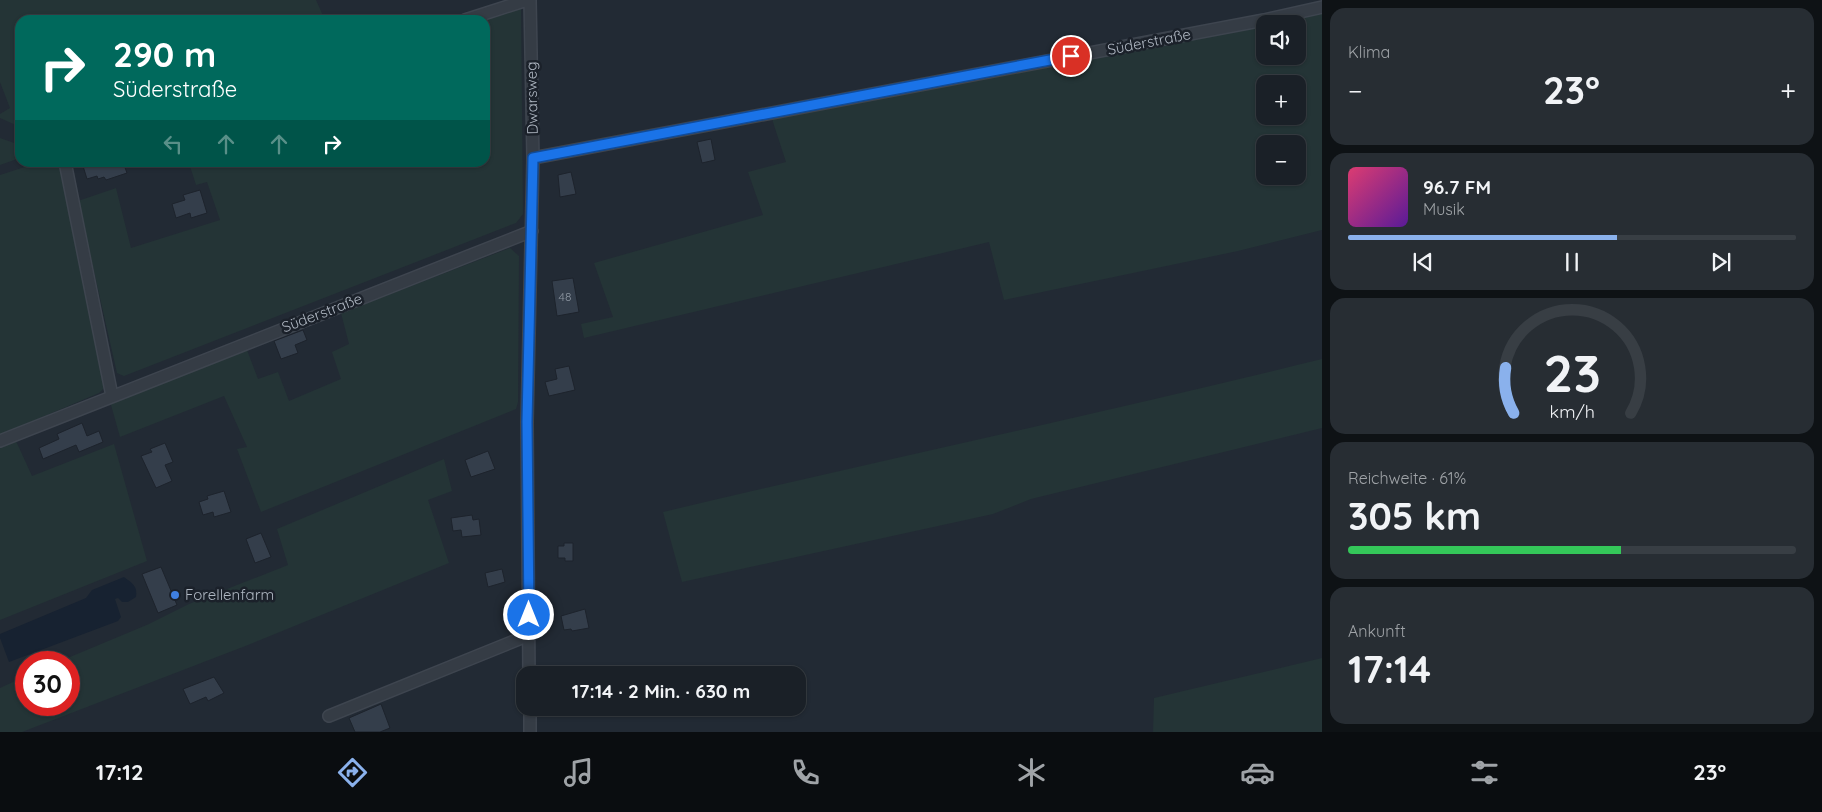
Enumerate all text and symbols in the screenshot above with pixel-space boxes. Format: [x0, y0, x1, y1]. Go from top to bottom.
map controls [1256, 15, 1306, 185]
button: sound [1256, 15, 1306, 65]
street label: Süderstraße [1106, 24, 1192, 59]
text: 290 m [113, 32, 216, 76]
icon: right [30, 35, 95, 100]
pin [1050, 35, 1092, 77]
icon: arrive [1057, 42, 1085, 70]
text: Klima [1348, 42, 1390, 62]
street label: Dwarsweg [521, 61, 542, 135]
text: 23° [1543, 66, 1600, 114]
text: − [1348, 73, 1363, 108]
text: + [1780, 73, 1796, 108]
text: Süderstraße [113, 75, 237, 103]
button: + [1256, 75, 1306, 125]
icon: left [159, 130, 187, 158]
icon: ahead [212, 130, 240, 158]
icon: ahead [265, 130, 293, 158]
icon: right [318, 130, 346, 158]
button: − [1256, 135, 1306, 185]
text: 96.7 FM [1423, 175, 1491, 199]
text: Musik [1423, 199, 1465, 219]
icon: previous [1409, 248, 1437, 276]
icon: pause [1558, 248, 1586, 276]
icon: next [1707, 248, 1735, 276]
street label: Süderstraße [279, 288, 365, 337]
house number: 48 [559, 289, 571, 304]
text: 23 [1543, 340, 1601, 405]
text: km/h [1549, 400, 1595, 422]
text: Reichweite · 61% [1348, 468, 1466, 488]
text: 305 km [1348, 492, 1481, 540]
place label: Forellenfarm [185, 585, 274, 604]
position arrow [502, 588, 554, 640]
marker: Forellenfarm [169, 589, 181, 601]
text: Ankunft [1348, 621, 1406, 641]
text: 17:14 [1348, 645, 1431, 693]
speed limit sign: 30 [15, 651, 80, 716]
text: 17:14 · 2 Min. · 630 m [572, 679, 750, 703]
icon: directions [335, 755, 370, 790]
icon: music [561, 755, 596, 790]
icon: phone [788, 755, 823, 790]
icon: climate [1014, 755, 1049, 790]
icon: car [1240, 755, 1275, 790]
icon: filters [1467, 755, 1502, 790]
text: 17:12 [96, 758, 143, 786]
text: 23° [1693, 758, 1726, 786]

